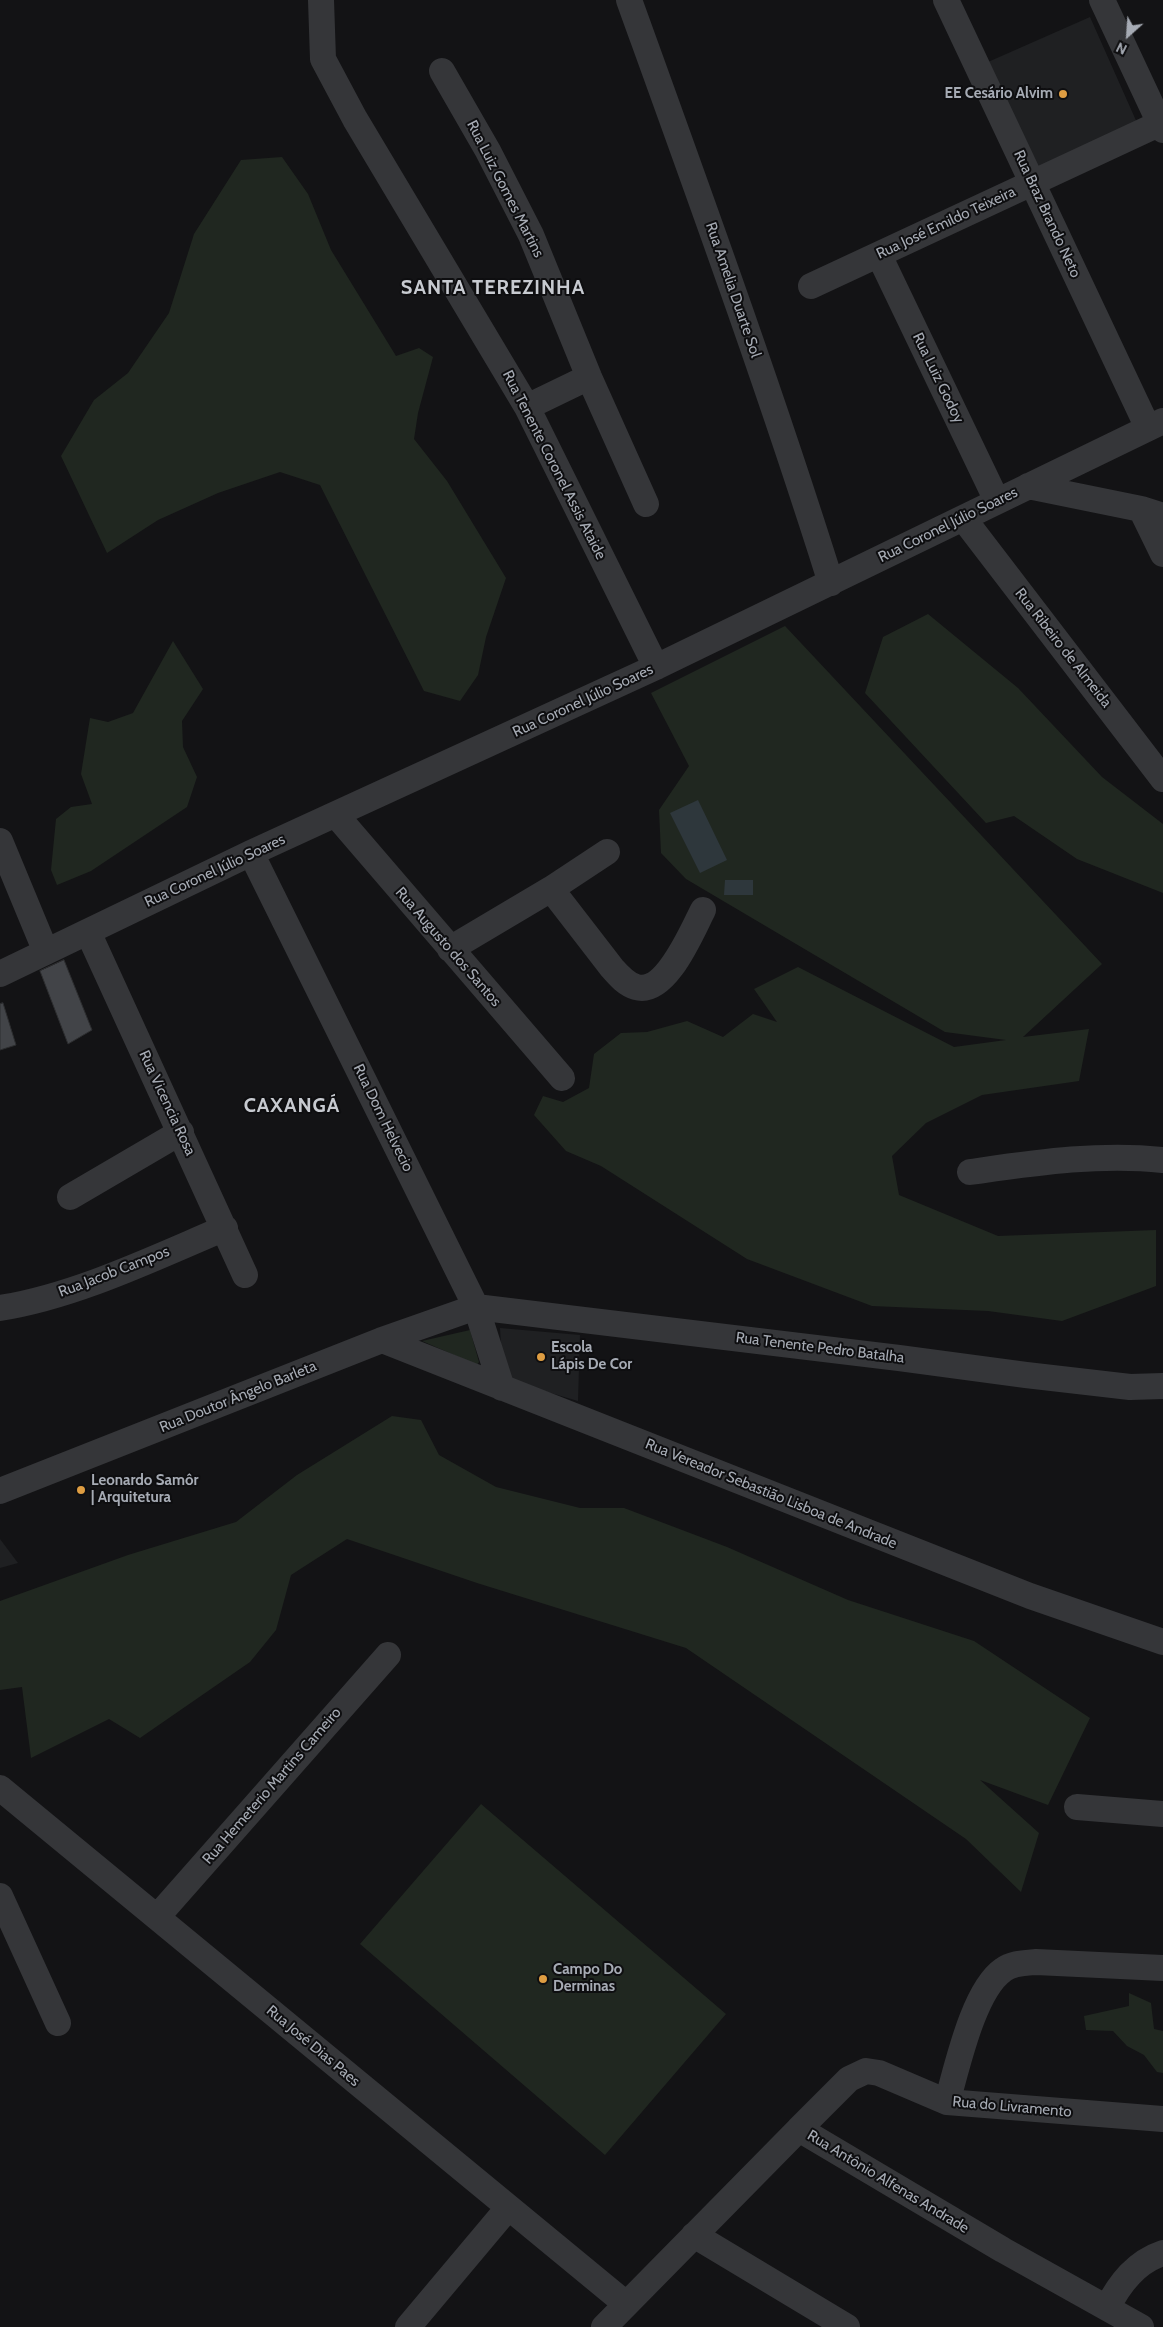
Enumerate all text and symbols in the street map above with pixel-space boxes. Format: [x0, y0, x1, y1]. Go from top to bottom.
north arrow [1103, 10, 1153, 60]
text: N [1113, 38, 1130, 59]
place label: EE Cesário Alvim [944, 85, 1053, 103]
marker: EE Cesário Alvim [1057, 88, 1069, 100]
street label: Rua Luiz Gomes Martins [463, 117, 547, 261]
street label: Rua Braz Brando Neto [1010, 147, 1084, 281]
street label: Rua José Emildo Teixeira [874, 183, 1018, 263]
street label: Rua Amelia Duarte Sol [701, 220, 765, 360]
district label: SANTA TEREZINHA [399, 276, 587, 300]
street label: Rua Luiz Godoy [908, 330, 968, 426]
street label: Rua Tenente Coronel Assis Ataide [498, 367, 610, 563]
street label: Rua Coronel Júlio Soares [875, 483, 1021, 567]
street label: Rua Ribeiro de Almeida [1011, 585, 1115, 711]
street label: Rua Coronel Júlio Soares [510, 661, 656, 741]
street label: Rua Coronel Júlio Soares [142, 831, 288, 911]
street label: Rua Augusto dos Santos [391, 884, 505, 1010]
street label: Rua Vicencia Rosa [135, 1048, 199, 1158]
street label: Rua Dom Helvecio [349, 1061, 417, 1175]
district label: CAXANGÁ [243, 1094, 341, 1118]
street label: Rua Jacob Campos [56, 1243, 172, 1301]
street label: Rua Tenente Pedro Batalha [735, 1329, 905, 1367]
place label: Escola Lápis De Cor [551, 1339, 632, 1374]
marker: Escola Lápis De Cor [535, 1351, 547, 1363]
street label: Rua Doutor Ângelo Barleta [157, 1357, 319, 1437]
street label: Rua Vereador Sebastião Lisboa de Andrade [643, 1435, 899, 1553]
place label: Leonardo Samôr | Arquitetura [91, 1472, 198, 1507]
marker: Leonardo Samôr | Arquitetura [75, 1484, 87, 1496]
street label: Rua Hemeterio Martins Cameiro [199, 1704, 345, 1868]
place label: Campo Do Derminas [553, 1961, 622, 1996]
marker: Campo Do Derminas [537, 1973, 549, 1985]
street label: Rua José Dias Paes [263, 2002, 363, 2090]
street label: Rua do Livramento [952, 2093, 1072, 2121]
street label: Rua Antônio Alfenas Andrade [804, 2127, 972, 2237]

